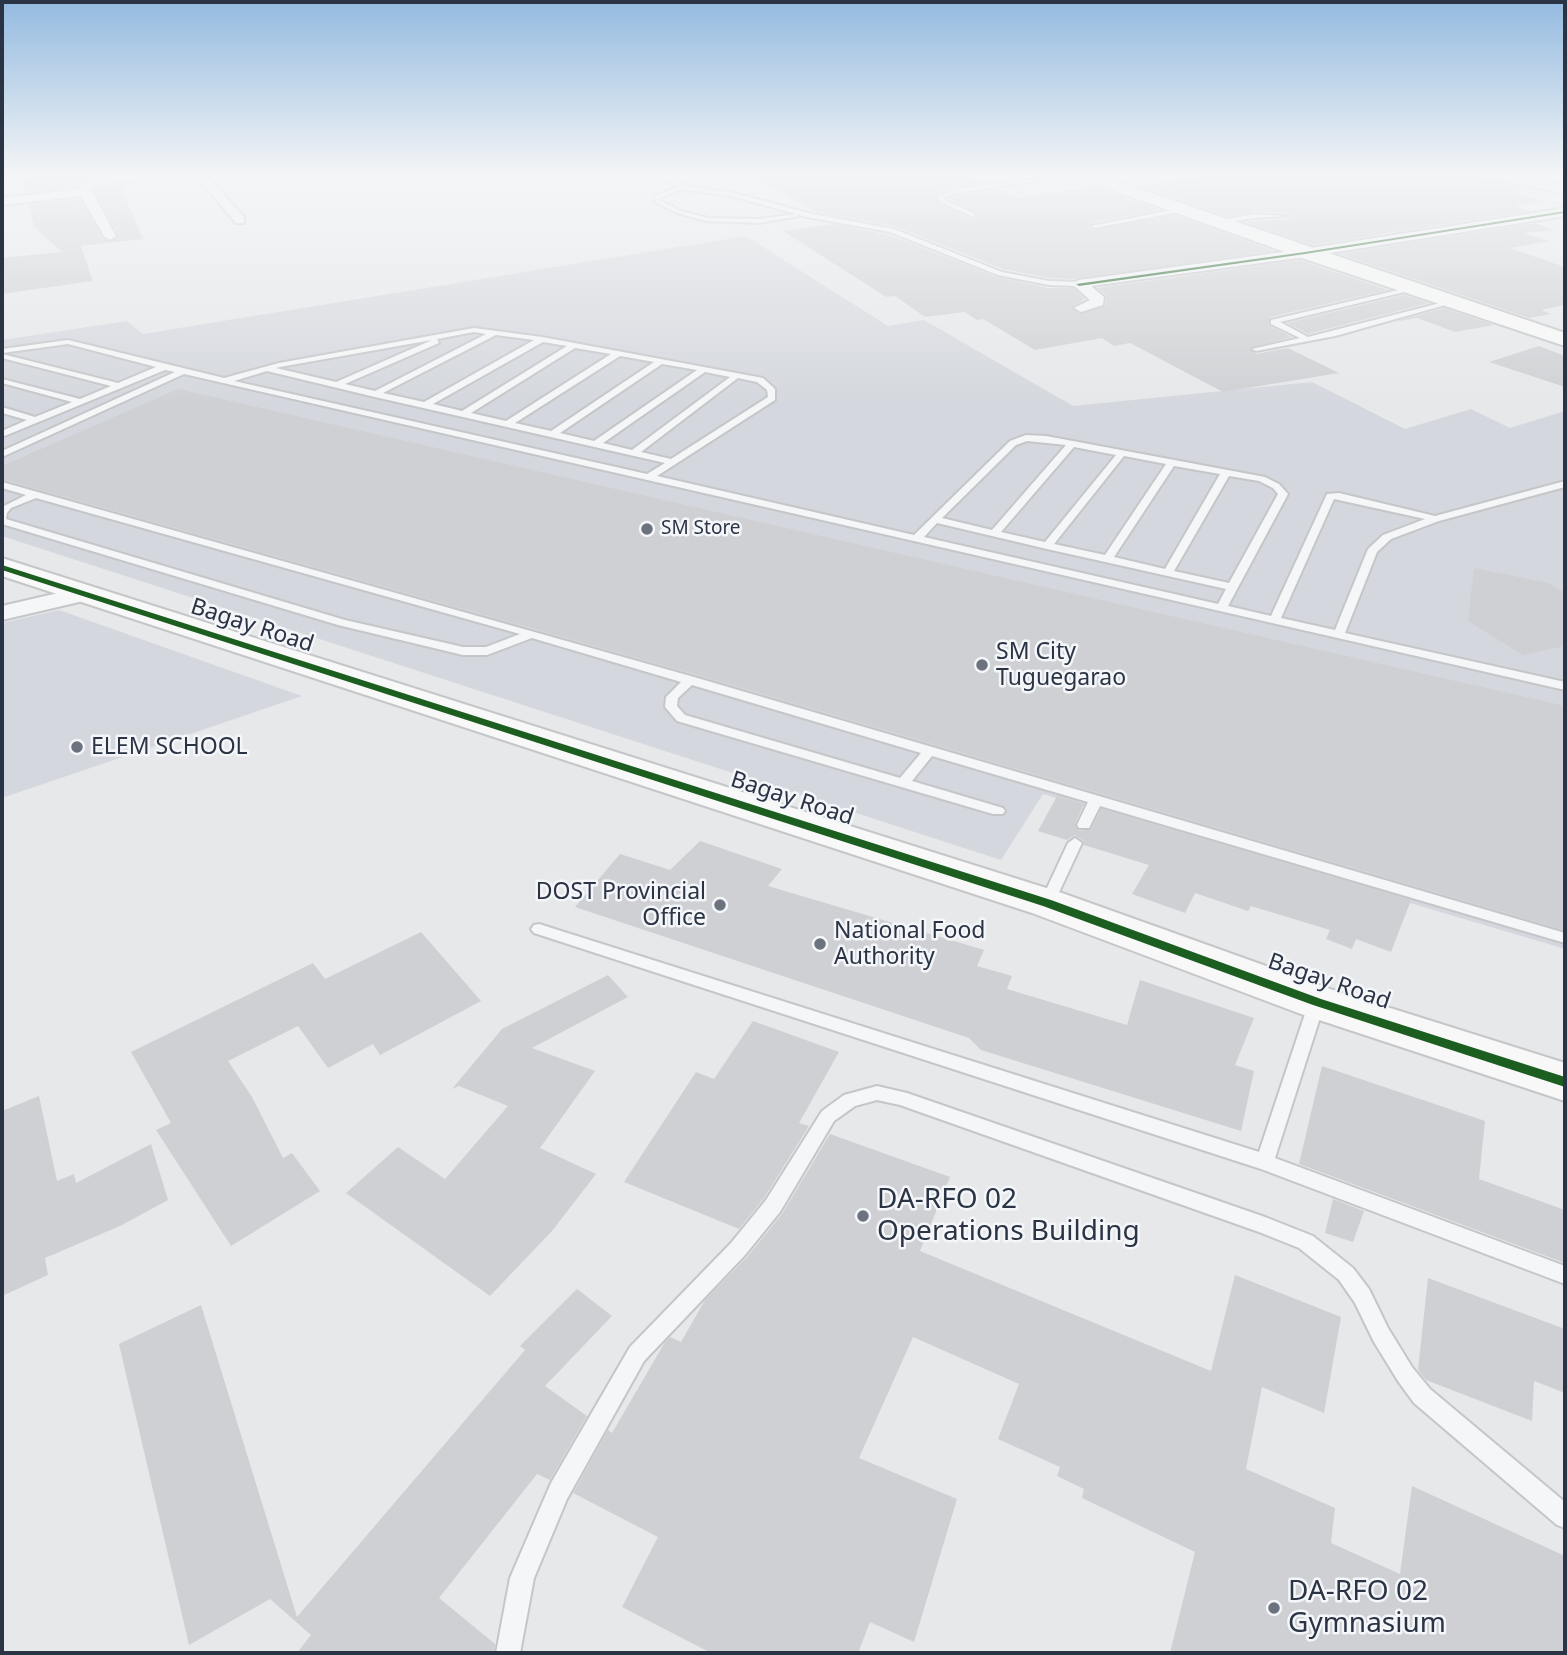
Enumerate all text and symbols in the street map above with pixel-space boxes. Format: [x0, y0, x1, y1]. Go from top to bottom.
place label: SM Store [661, 518, 741, 540]
marker: SM Store [639, 521, 655, 537]
street label: Bagay Road [187, 593, 317, 659]
place label: SM City Tuguegarao [996, 638, 1126, 692]
marker: SM City Tuguegarao [974, 657, 990, 673]
place label: ELEM SCHOOL [91, 733, 248, 761]
marker: ELEM SCHOOL [69, 739, 85, 755]
street label: Bagay Road [727, 766, 857, 832]
place label: DOST Provincial Office [536, 878, 706, 932]
marker: DOST Provincial Office [712, 897, 728, 913]
place label: National Food Authority [834, 917, 985, 971]
marker: National Food Authority [812, 936, 828, 952]
street label: Bagay Road [1264, 948, 1394, 1016]
place label: DA-RFO 02 Operations Building [877, 1183, 1140, 1249]
marker: DA-RFO 02 Operations Building [855, 1208, 871, 1224]
place label: DA-RFO 02 Gymnasium [1288, 1575, 1446, 1641]
marker: DA-RFO 02 Gymnasium [1266, 1600, 1282, 1616]

